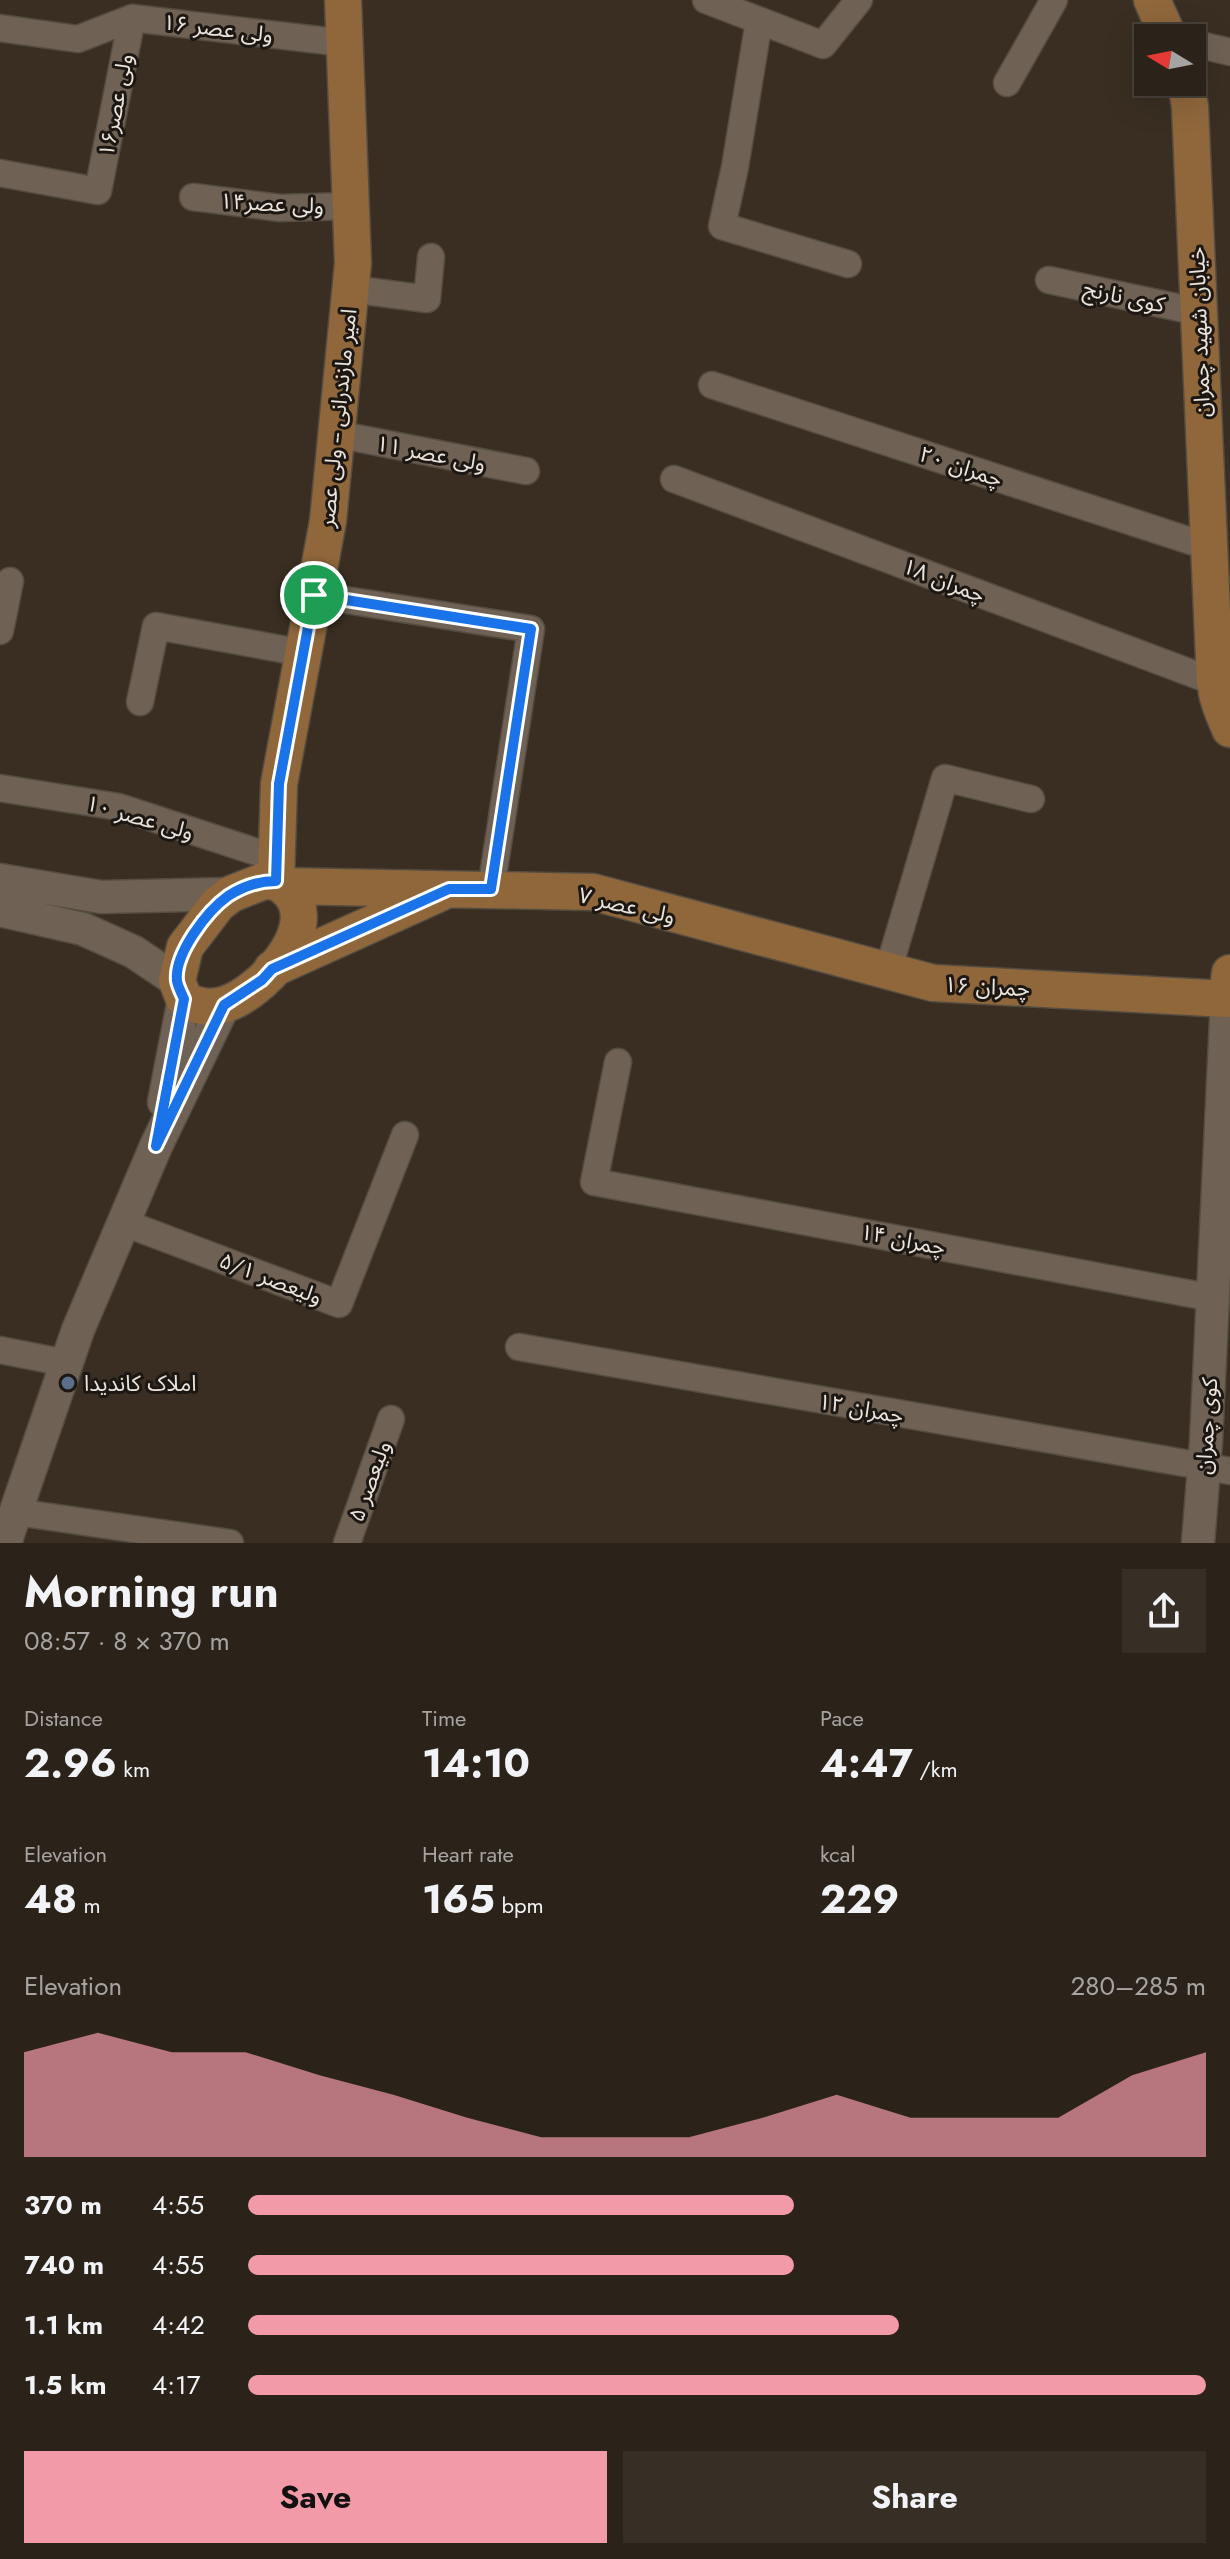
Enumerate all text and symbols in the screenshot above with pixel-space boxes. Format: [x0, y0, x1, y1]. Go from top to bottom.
street label: ولی عصر ۱۶ [161, 5, 275, 51]
north arrow [1134, 24, 1206, 96]
map controls [1134, 24, 1206, 96]
street label: ولی عصر۱۶ [89, 51, 141, 159]
street label: ولی عصر۱۴ [219, 184, 325, 222]
street label: خیابان شهید چمران [1180, 246, 1218, 418]
street label: کوی نارنج [1080, 272, 1169, 321]
street label: امیر مازندرانی -- ولی عصر [310, 307, 364, 530]
street label: ولی عصر ۱۱ [374, 427, 488, 479]
street label: چمران ۲۰ [915, 438, 1007, 495]
street label: چمران ۱۸ [898, 550, 990, 610]
pin [280, 561, 348, 629]
icon: arrive [292, 573, 336, 617]
street label: ولی عصر ۱۰ [82, 786, 198, 848]
street label: ولی عصر ۷ [576, 878, 678, 932]
street label: چمران ۱۶ [943, 968, 1031, 1004]
street label: چمران ۱۴ [858, 1215, 948, 1263]
street label: ولیعصر ۵/۱ [215, 1244, 327, 1312]
place label: املاک کاندیدا [84, 1367, 196, 1399]
marker: املاک کاندیدا [59, 1374, 77, 1392]
street label: کوی چمران [1187, 1376, 1225, 1475]
street label: چمران ۱۲ [816, 1385, 906, 1431]
street label: ولیعصر ۵ [340, 1436, 398, 1526]
text: Morning run [24, 1560, 279, 1624]
button: share [1122, 1569, 1206, 1653]
text: 08:57 · 8 × 370 m [24, 1622, 230, 1660]
text: Distance [24, 1702, 103, 1734]
text: Time [422, 1702, 466, 1734]
text: Pace [820, 1702, 864, 1734]
text: 2.96 [24, 1734, 117, 1792]
text: 14:10 [422, 1734, 530, 1792]
text: 4:47 [820, 1734, 913, 1792]
text: km [117, 1753, 150, 1785]
text: /km [913, 1753, 958, 1785]
text: Elevation [24, 1838, 107, 1870]
text: Heart rate [422, 1838, 514, 1870]
text: kcal [820, 1838, 856, 1870]
text: 48 [24, 1870, 77, 1928]
text: 165 [422, 1870, 495, 1928]
text: 229 [820, 1870, 899, 1928]
text: m [77, 1889, 101, 1921]
text: bpm [495, 1889, 544, 1921]
text: Elevation [24, 1967, 122, 2005]
text: 280–285 m [1070, 1967, 1206, 2005]
text: 370 m [24, 2186, 102, 2224]
text: 4:55 [152, 2186, 204, 2224]
text: 740 m [24, 2246, 104, 2284]
text: 4:55 [152, 2246, 204, 2284]
text: 1.1 km [24, 2306, 103, 2344]
text: 4:42 [152, 2306, 205, 2344]
text: 1.5 km [24, 2366, 107, 2404]
text: 4:17 [152, 2366, 200, 2404]
button: Save [24, 2451, 607, 2543]
button: Share [623, 2451, 1206, 2543]

